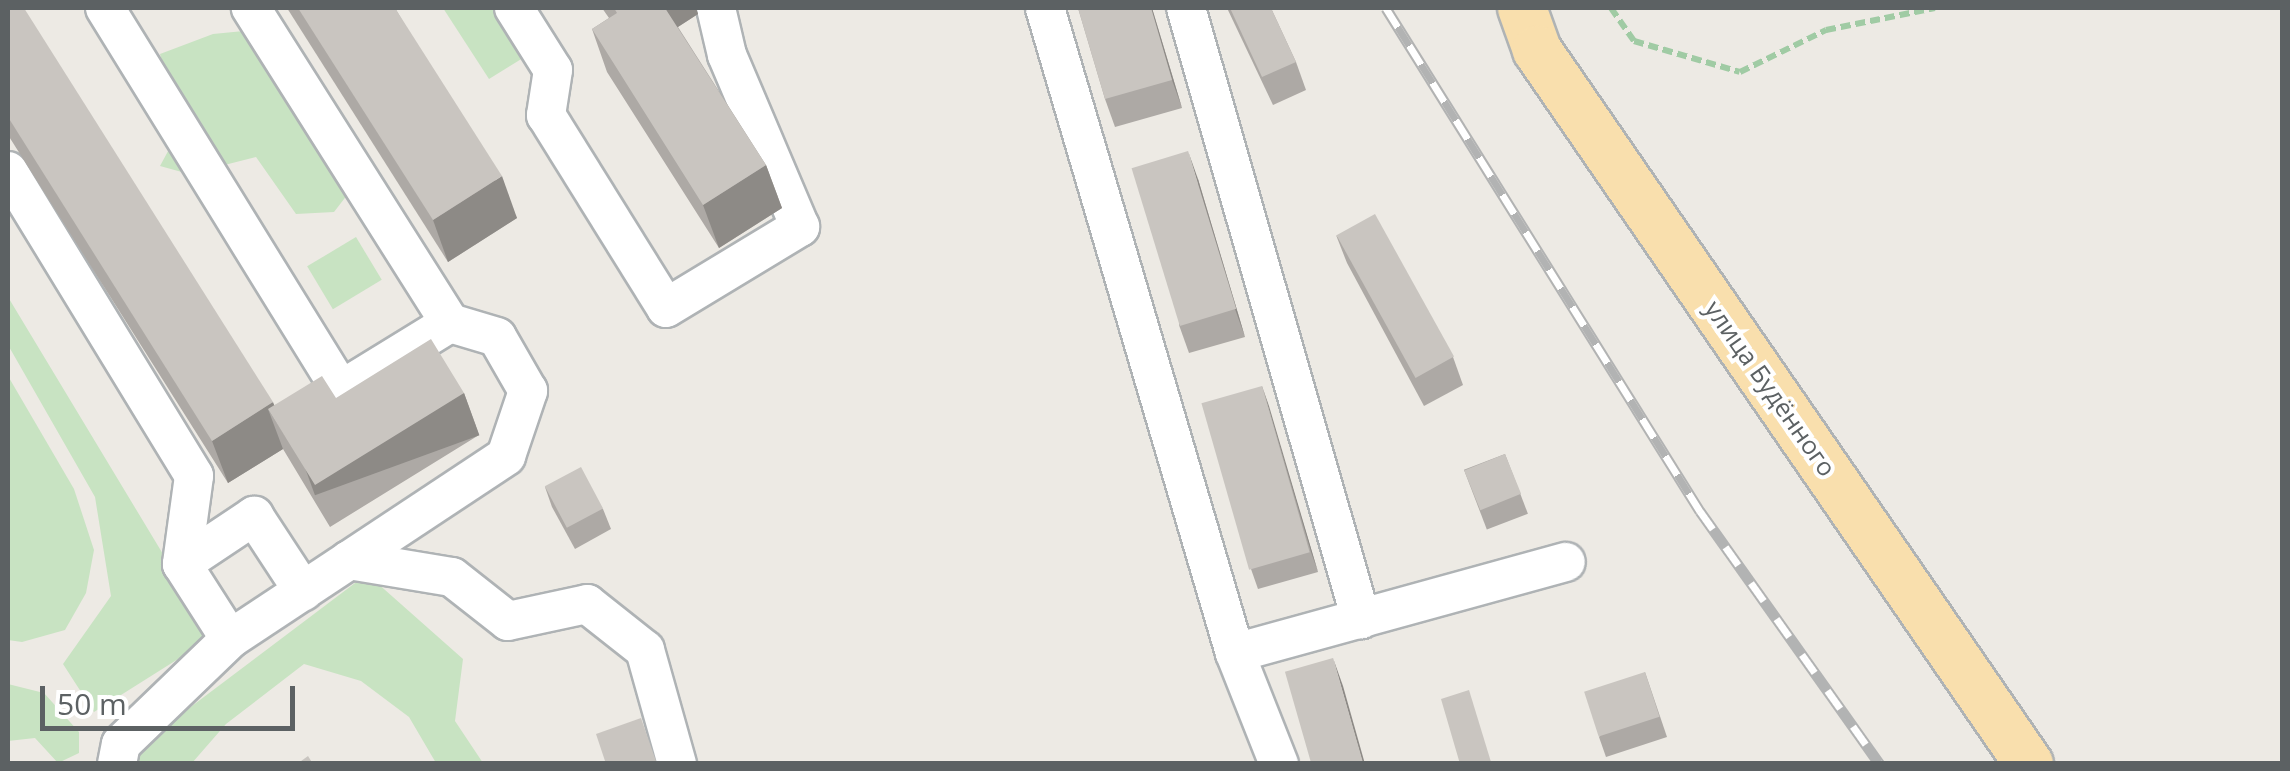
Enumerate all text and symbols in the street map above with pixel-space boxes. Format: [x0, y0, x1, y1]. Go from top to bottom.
street label: улица Будённого [1699, 294, 1843, 482]
scale bar [45, 666, 300, 728]
text: 50 m [57, 683, 127, 724]

